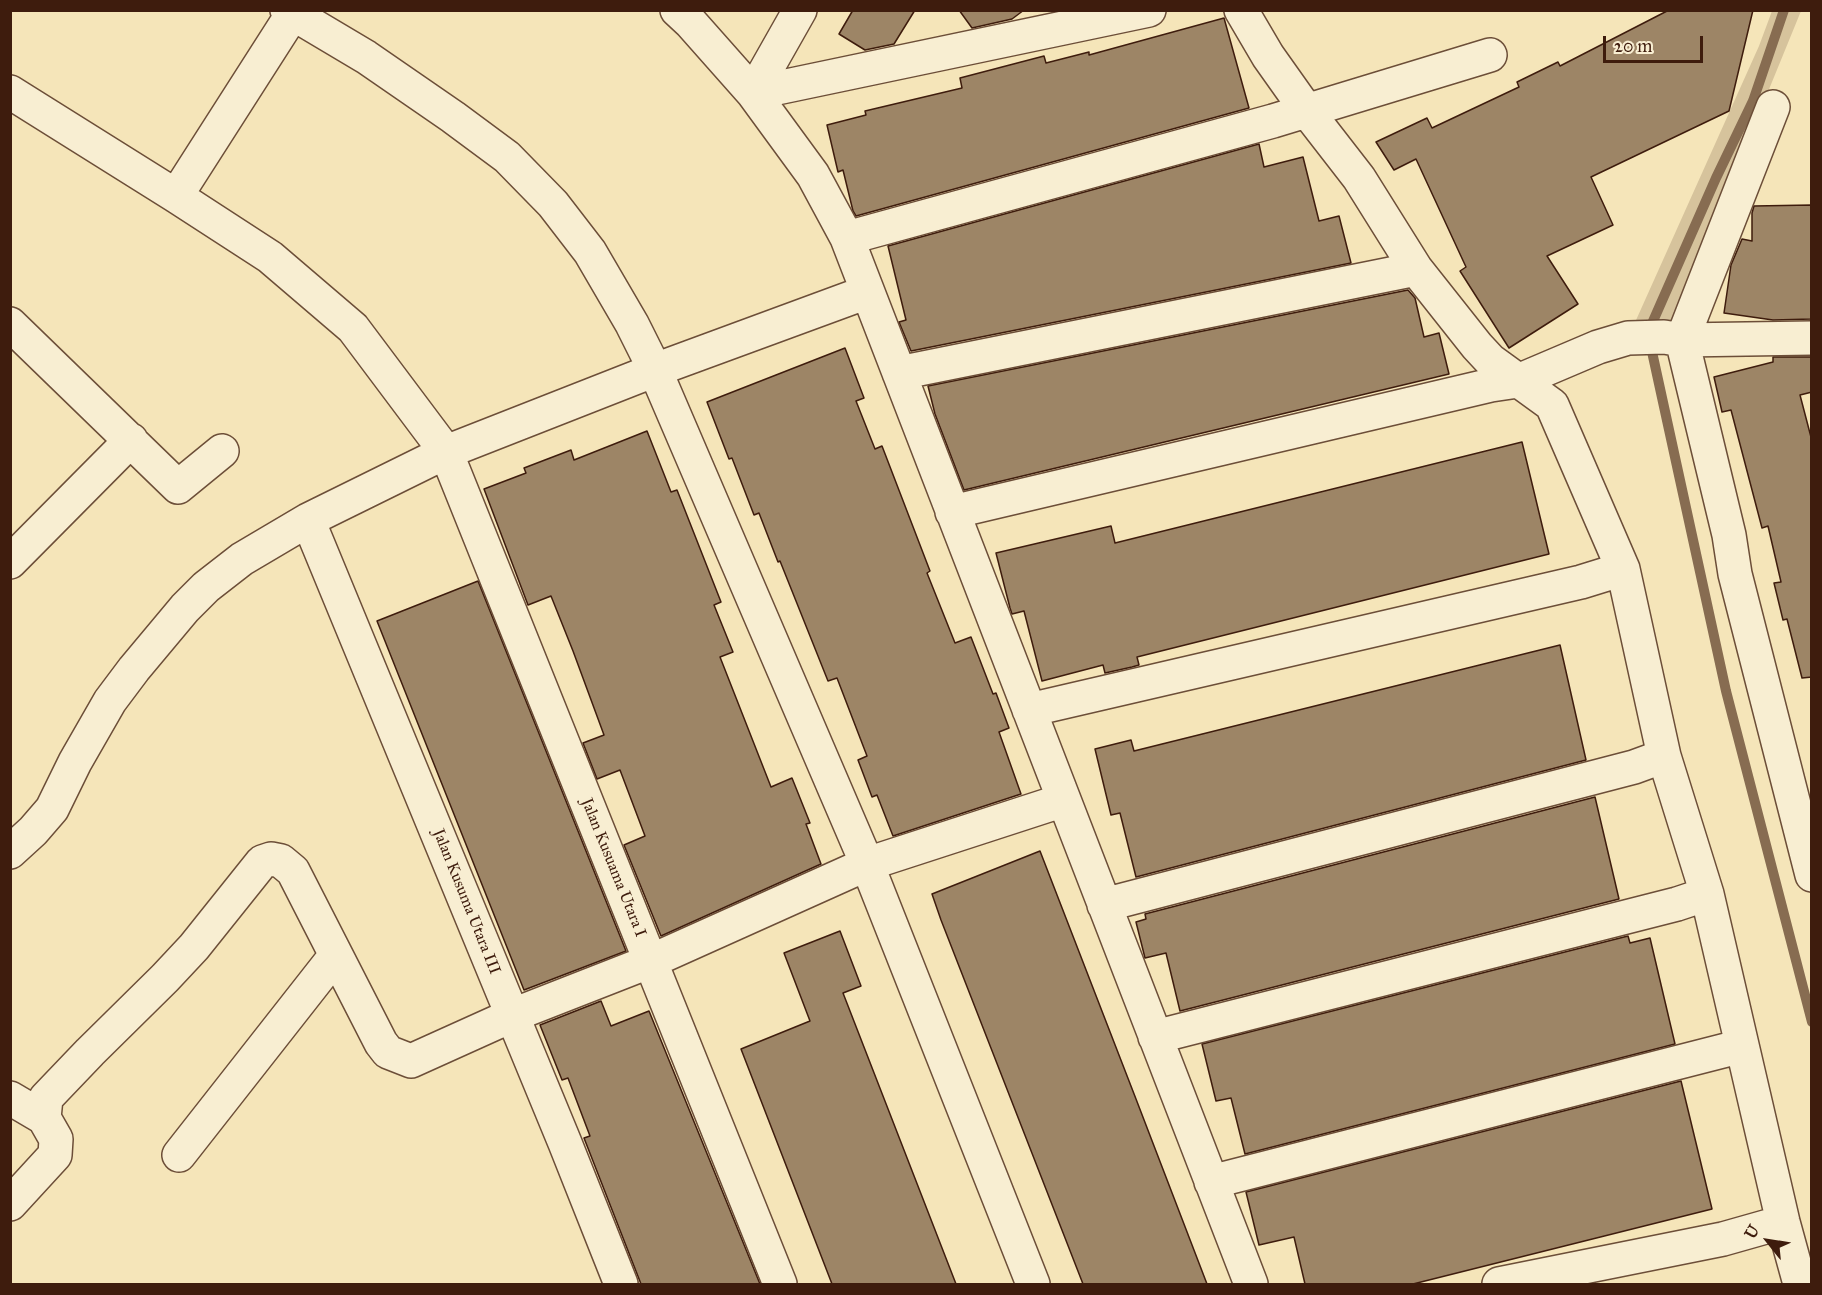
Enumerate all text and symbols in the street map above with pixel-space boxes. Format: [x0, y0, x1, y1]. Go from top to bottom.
scale bar [1606, 24, 1706, 62]
text: 20 m [1614, 35, 1652, 57]
street label: Jalan Kusuama Utara I [576, 796, 650, 940]
street label: Jalan Kusuma Utara III [428, 826, 504, 978]
north arrow [1738, 1211, 1798, 1271]
text: U [1741, 1222, 1763, 1242]

